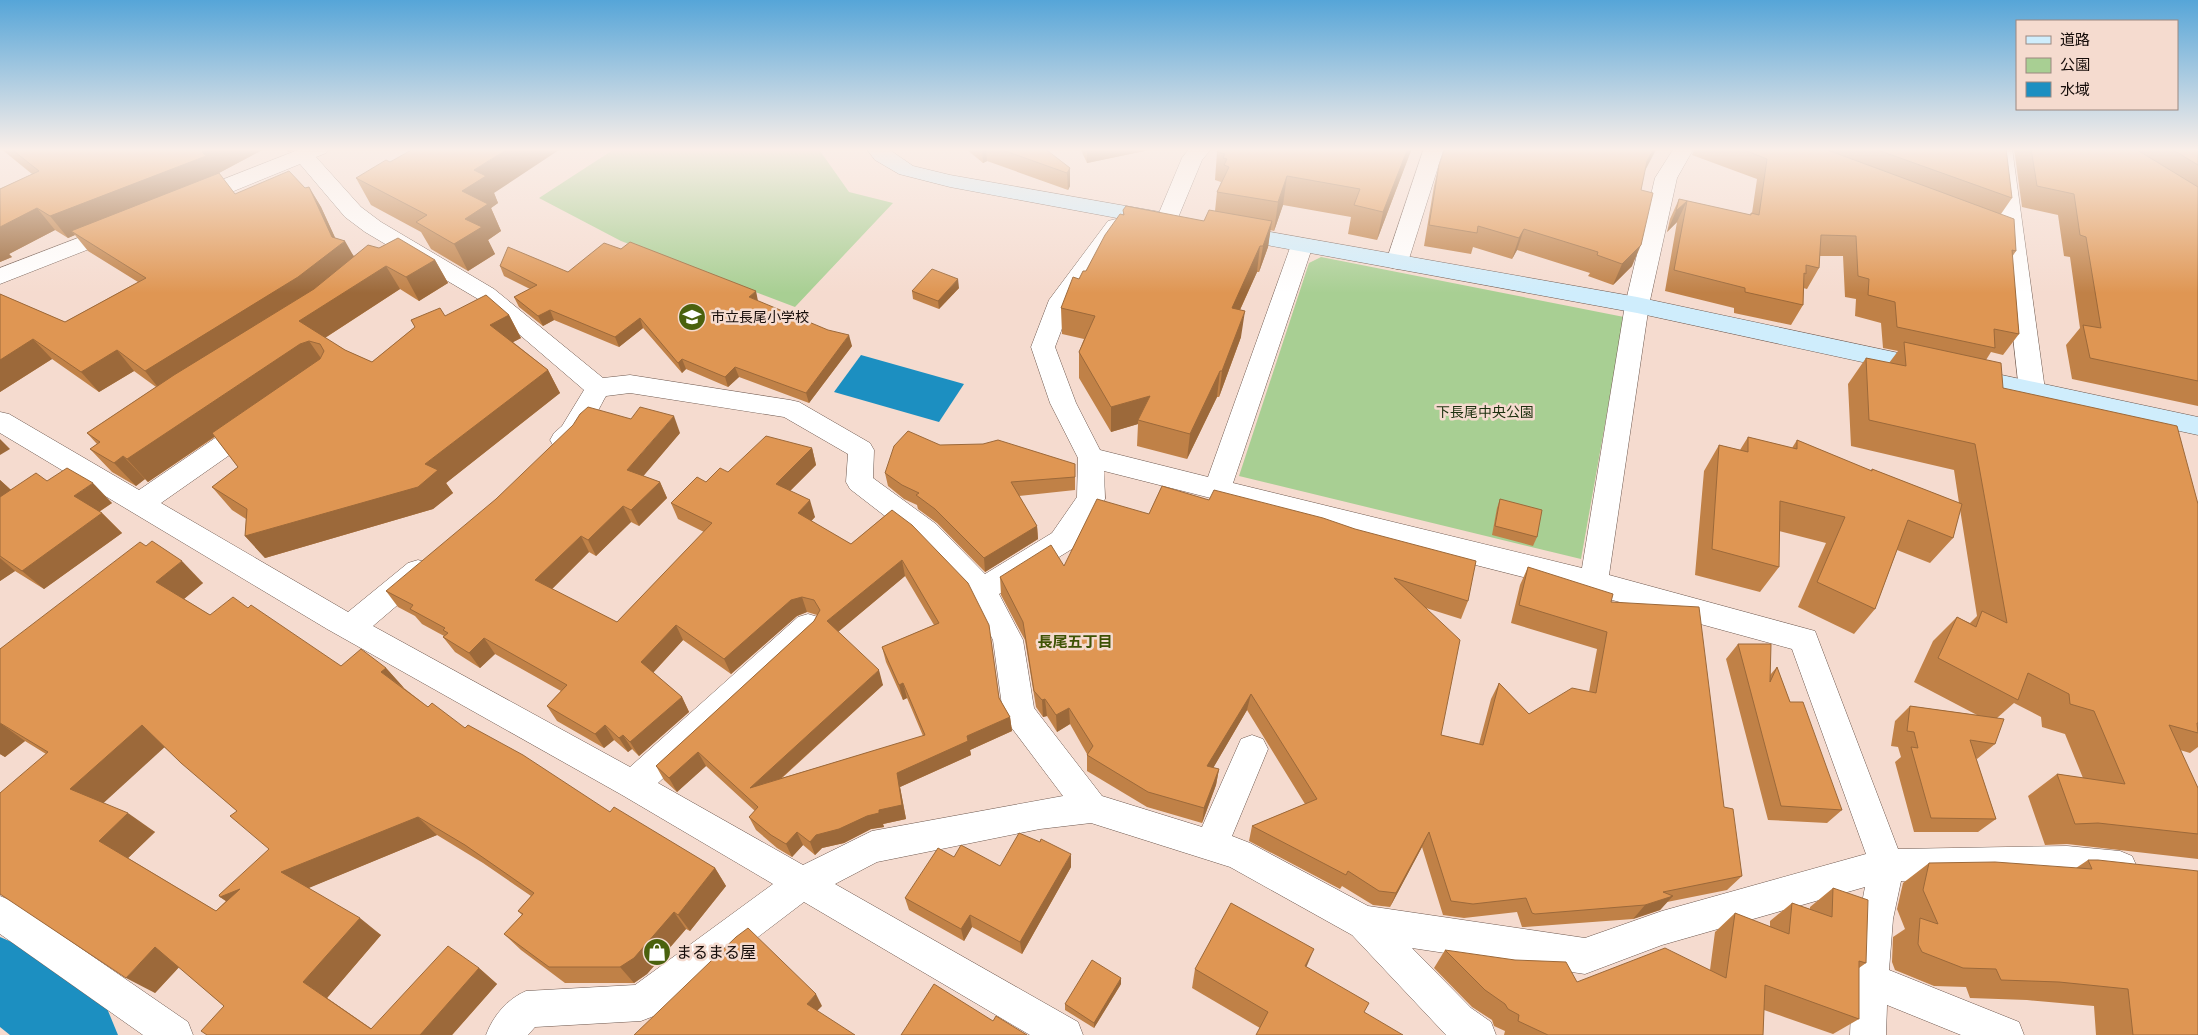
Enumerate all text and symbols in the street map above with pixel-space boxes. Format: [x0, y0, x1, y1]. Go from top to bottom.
legend [2016, 20, 2178, 110]
text: 道路 [2060, 31, 2090, 49]
text: 公園 [2060, 56, 2090, 74]
text: 水域 [2060, 81, 2090, 99]
school or university icon: 市立長尾小学校 [677, 302, 707, 332]
place label: 市立長尾小学校 [711, 309, 809, 325]
park label: 下長尾中央公園 [1436, 404, 1534, 420]
district label: 長尾五丁目 [1037, 633, 1113, 651]
shop icon: まるまる屋 [642, 937, 672, 967]
place label: まるまる屋 [676, 943, 756, 962]

